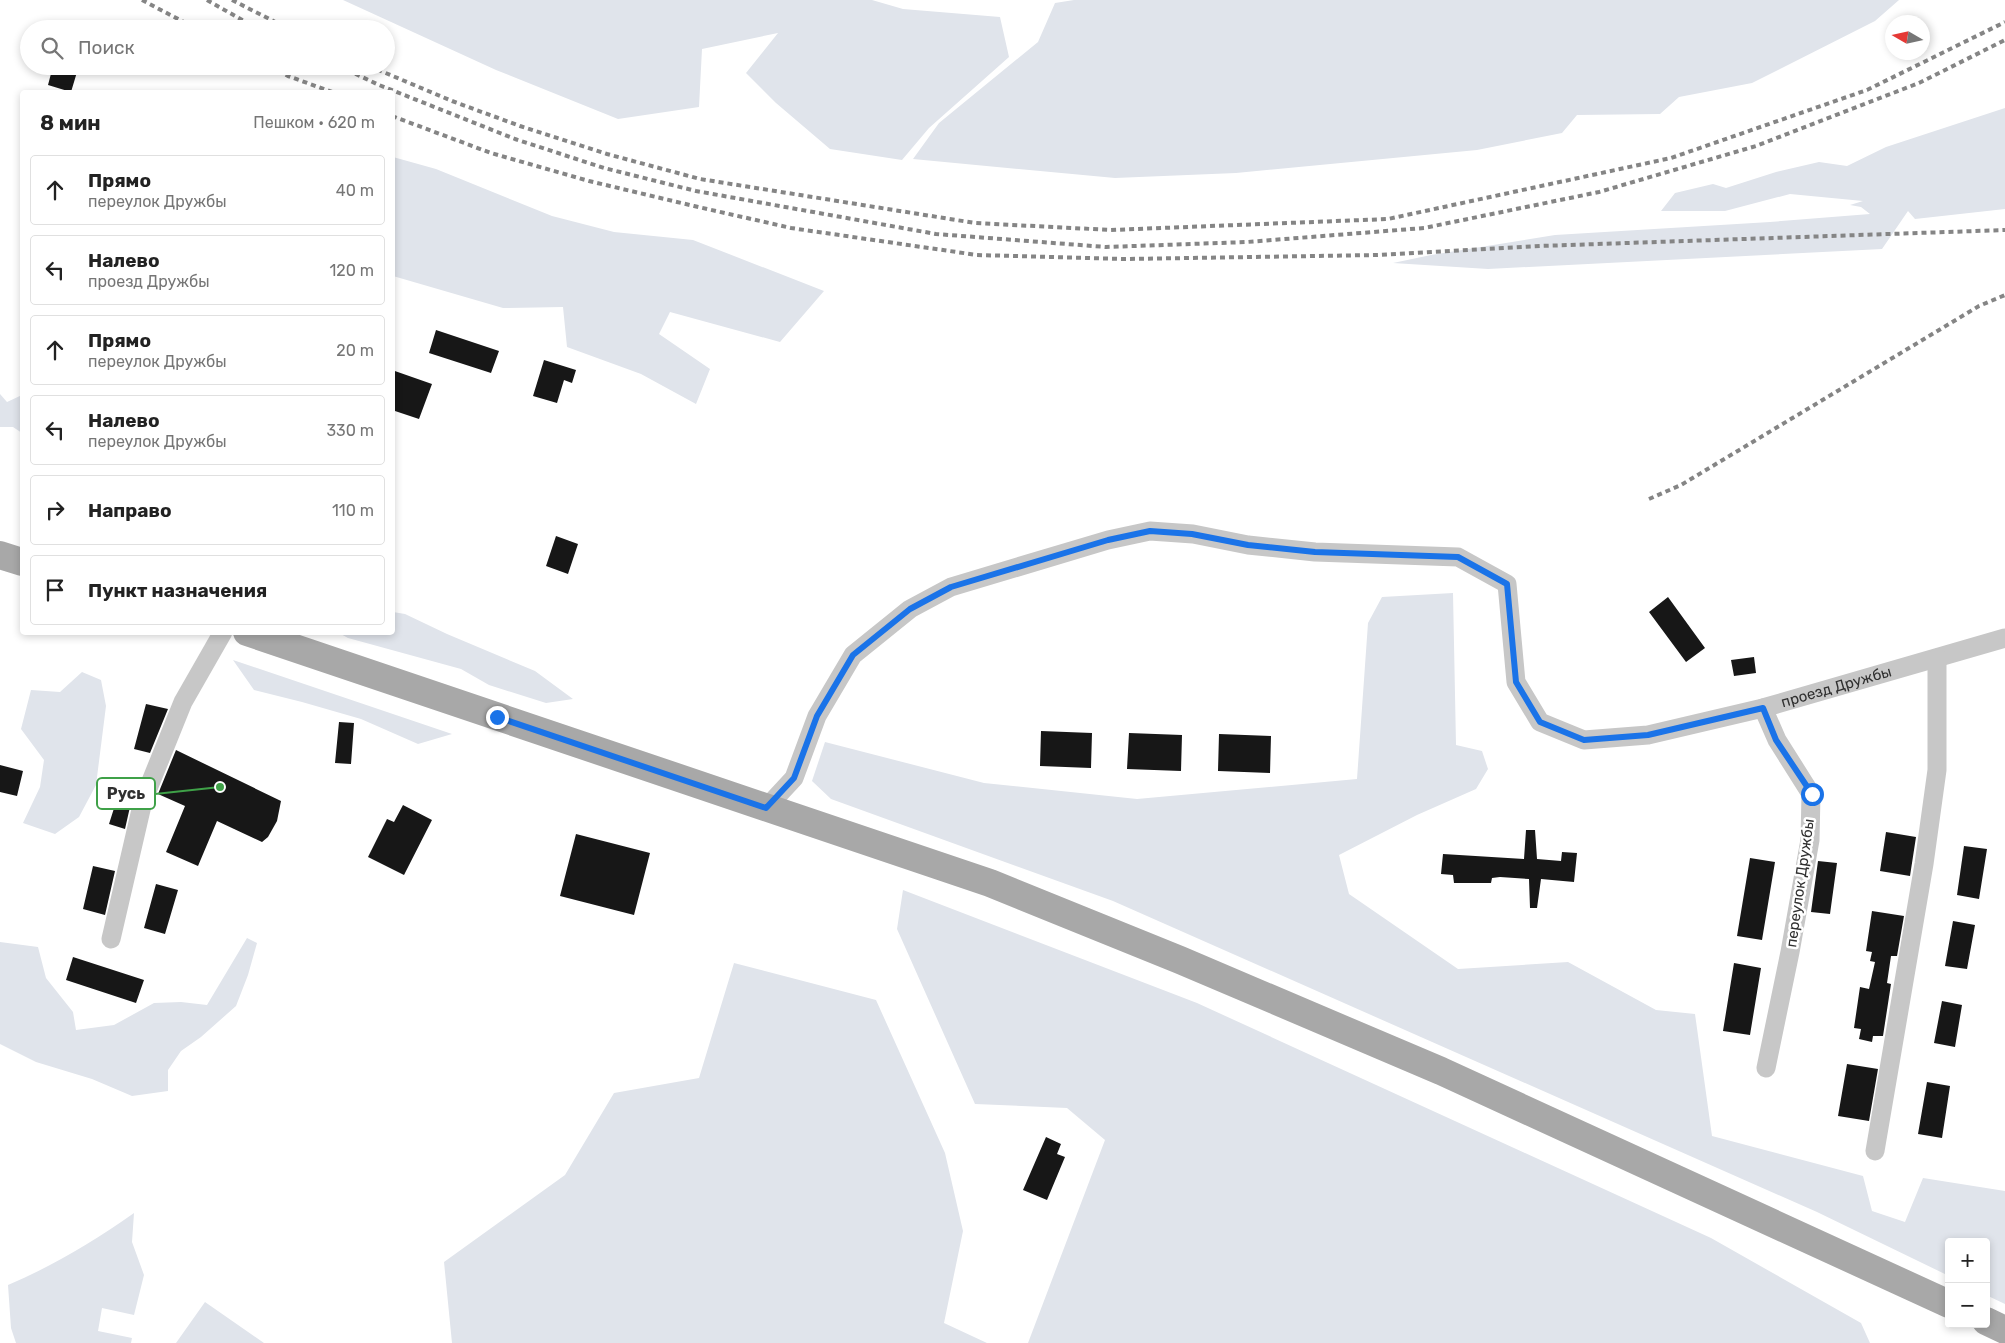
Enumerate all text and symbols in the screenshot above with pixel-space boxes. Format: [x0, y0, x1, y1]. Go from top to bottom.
north arrow [1885, 15, 1930, 60]
search box [20, 20, 395, 75]
icon: search [38, 34, 66, 62]
text: Поиск [78, 36, 135, 59]
text: 8 мин [40, 110, 101, 135]
text: Пешком · 620 m [253, 113, 375, 132]
text: Прямо [88, 169, 151, 192]
icon: ahead [41, 176, 69, 204]
text: 40 m [336, 181, 374, 200]
text: переулок Дружбы [88, 192, 227, 211]
text: Налево [88, 249, 160, 272]
icon: left [41, 256, 69, 284]
text: 120 m [329, 261, 374, 280]
text: проезд Дружбы [88, 272, 210, 291]
text: Прямо [88, 329, 151, 352]
icon: ahead [41, 336, 69, 364]
text: 20 m [336, 341, 374, 360]
text: переулок Дружбы [88, 352, 227, 371]
text: Налево [88, 409, 160, 432]
icon: left [41, 416, 69, 444]
text: 330 m [326, 421, 374, 440]
text: переулок Дружбы [88, 432, 227, 451]
icon: right [41, 496, 69, 524]
text: Направо [88, 499, 172, 522]
text: 110 m [332, 501, 374, 520]
icon: arrive [41, 576, 69, 604]
text: Пункт назначения [88, 579, 267, 602]
street label: проезд Дружбы [1779, 662, 1894, 711]
route end [486, 706, 509, 729]
callout: Русь [97, 778, 155, 809]
route start [1801, 783, 1824, 806]
text: Русь [107, 784, 145, 803]
street label: переулок Дружбы [1782, 817, 1818, 949]
map controls [1945, 1238, 1990, 1328]
button: + [1945, 1238, 1990, 1283]
button: − [1945, 1283, 1990, 1328]

